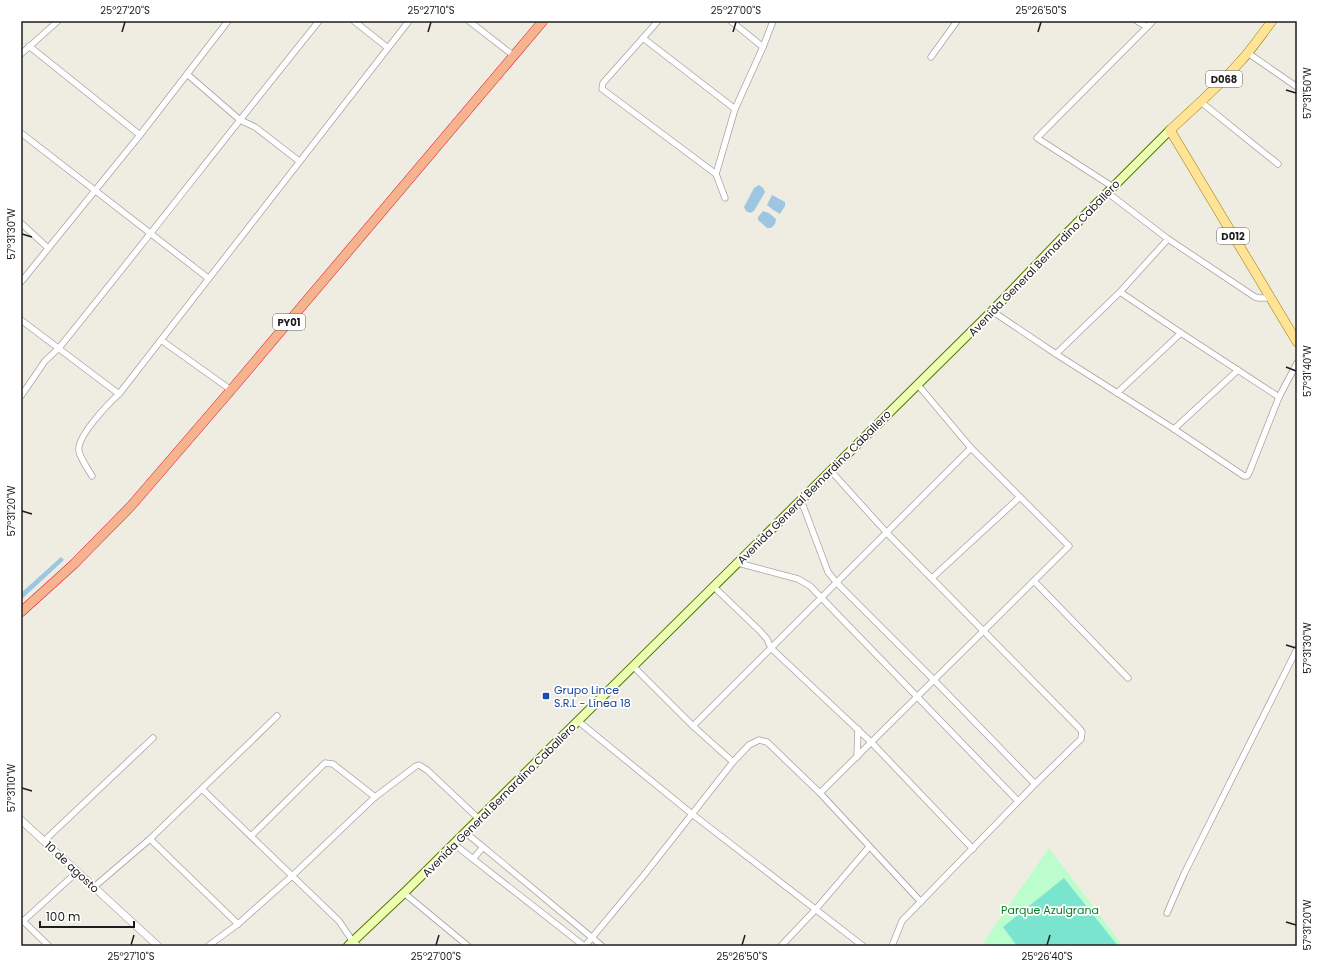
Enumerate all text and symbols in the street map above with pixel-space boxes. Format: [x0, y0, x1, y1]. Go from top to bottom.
text: 25°27'20"S [100, 3, 150, 18]
text: 25°27'10"S [407, 3, 455, 18]
text: 25°27'00"S [711, 3, 761, 18]
text: 25°26'50"S [1015, 3, 1067, 18]
text: 57°31'50"W [1300, 67, 1315, 119]
road number: D068 [1206, 71, 1242, 87]
street label: Avenida General Bernardino Caballero [965, 176, 1123, 340]
text: 57°31'30"W [4, 208, 19, 260]
road number: D012 [1217, 228, 1249, 244]
road number: PY01 [273, 314, 305, 330]
text: 57°31'40"W [1300, 345, 1315, 397]
street label: Avenida General Bernardino Caballero [733, 406, 895, 568]
text: 57°31'20"W [4, 485, 19, 537]
text: 57°31'30"W [1300, 622, 1315, 674]
place label: Grupo Lince S.R.L - Línea 18 [554, 682, 631, 711]
marker: Grupo Lince S.R.L - Línea 18 [541, 691, 551, 701]
street label: Avenida General Bernardino Caballero [418, 719, 580, 881]
text: 57°31'10"W [4, 763, 19, 812]
street label: 10 de agosto [41, 838, 103, 896]
text: 57°31'20"W [1300, 899, 1315, 951]
park label: Parque Azulgrana [1001, 902, 1099, 918]
scale bar [40, 903, 134, 929]
text: 100 m [46, 908, 80, 925]
text: 25°27'10"S [107, 949, 155, 964]
text: 25°27'00"S [411, 949, 461, 964]
text: 25°26'50"S [716, 949, 768, 964]
text: 25°26'40"S [1021, 949, 1073, 964]

